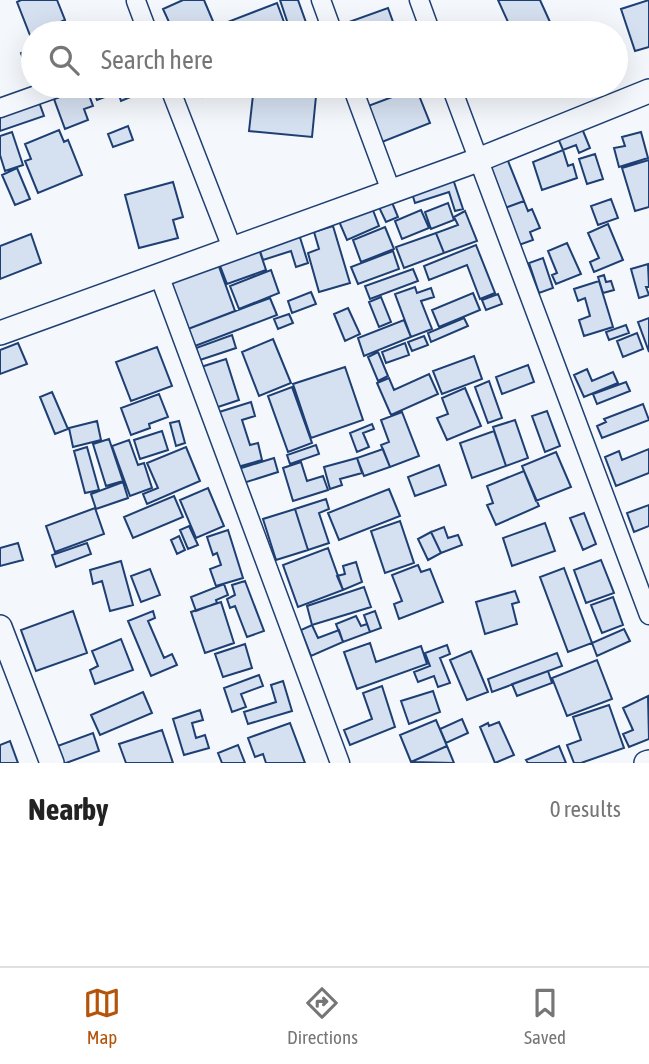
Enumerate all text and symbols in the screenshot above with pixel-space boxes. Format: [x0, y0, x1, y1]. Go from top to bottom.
search box [21, 21, 628, 98]
icon: search [45, 41, 83, 79]
text: Search here [101, 45, 213, 75]
text: Nearby [28, 792, 108, 826]
text: 0 results [550, 796, 621, 822]
tab: Map [83, 984, 121, 1048]
tab: Directions [287, 984, 358, 1048]
tab: Saved [524, 984, 566, 1048]

